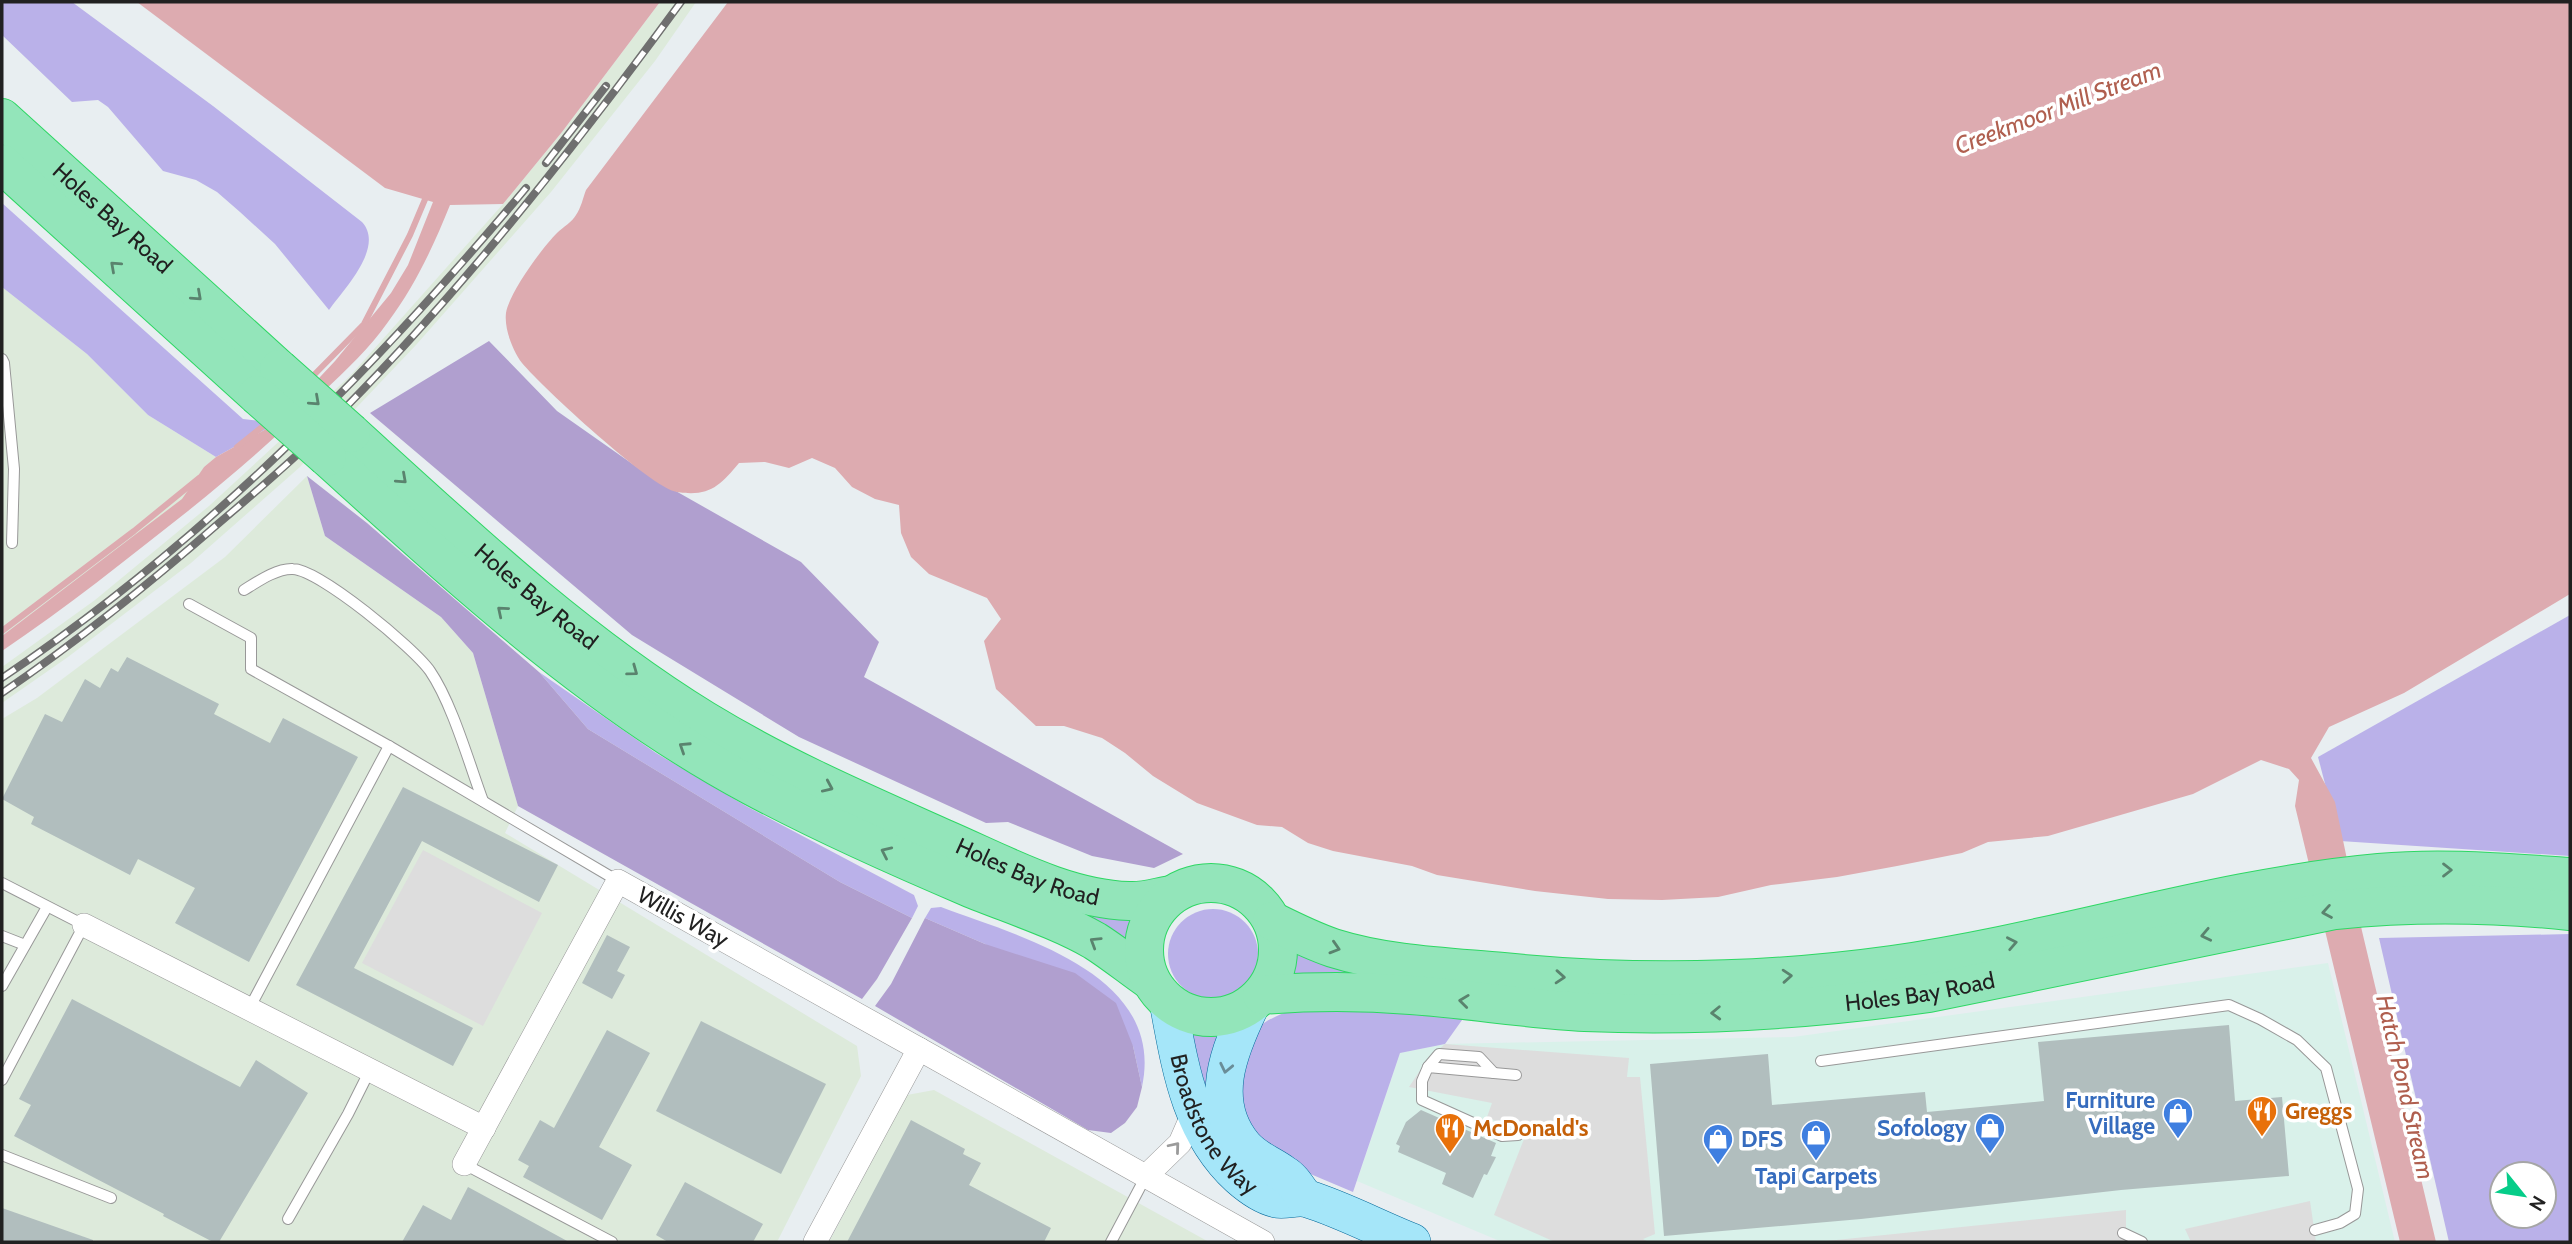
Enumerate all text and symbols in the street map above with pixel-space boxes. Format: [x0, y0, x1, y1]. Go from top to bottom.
water label: Creekmoor Mill Stream [1951, 55, 2165, 160]
street label: Holes Bay Road [47, 157, 178, 279]
one-way arrow [111, 262, 124, 274]
one-way arrow [189, 288, 202, 300]
one-way arrow [307, 393, 320, 405]
one-way arrow [394, 471, 407, 483]
street label: Holes Bay Road [469, 537, 603, 655]
one-way arrow [497, 607, 510, 619]
one-way arrow [625, 663, 638, 675]
one-way arrow [679, 742, 692, 755]
one-way arrow [821, 779, 833, 793]
street label: Holes Bay Road [951, 832, 1102, 912]
one-way arrow [881, 846, 893, 860]
one-way arrow [2442, 862, 2453, 878]
street label: Willis Way [632, 881, 734, 954]
one-way arrow [2321, 904, 2333, 919]
one-way arrow [2200, 927, 2212, 942]
one-way arrow [2006, 936, 2018, 951]
one-way arrow [1089, 938, 1102, 951]
one-way arrow [1329, 939, 1341, 954]
street label: Holes Bay Road [1843, 966, 1997, 1017]
one-way arrow [1555, 969, 1566, 984]
one-way arrow [1782, 969, 1793, 984]
water label: Hatch Pond Stream [2370, 992, 2441, 1182]
one-way arrow [1458, 994, 1469, 1009]
one-way arrow [1710, 1005, 1721, 1020]
street label: Broadstone Way [1164, 1051, 1263, 1201]
one-way arrow [1219, 1062, 1234, 1074]
place label: Furniture Village [2065, 1086, 2155, 1140]
restaurant icon: Greggs [2245, 1094, 2279, 1138]
shop icon: Furniture Village [2161, 1096, 2195, 1140]
place label: Greggs [2285, 1097, 2352, 1125]
restaurant icon: McDonald's [1433, 1111, 1467, 1155]
shop icon: Sofology [1973, 1111, 2007, 1155]
place label: McDonald's [1473, 1114, 1589, 1142]
place label: Sofology [1877, 1114, 1968, 1142]
shop icon: Tapi Carpets [1799, 1118, 1833, 1162]
shop icon: DFS [1701, 1122, 1735, 1166]
place label: DFS [1741, 1125, 1783, 1153]
one-way arrow [1166, 1142, 1179, 1155]
north arrow [2488, 1160, 2558, 1230]
place label: Tapi Carpets [1755, 1162, 1878, 1190]
text: N [2524, 1192, 2551, 1215]

